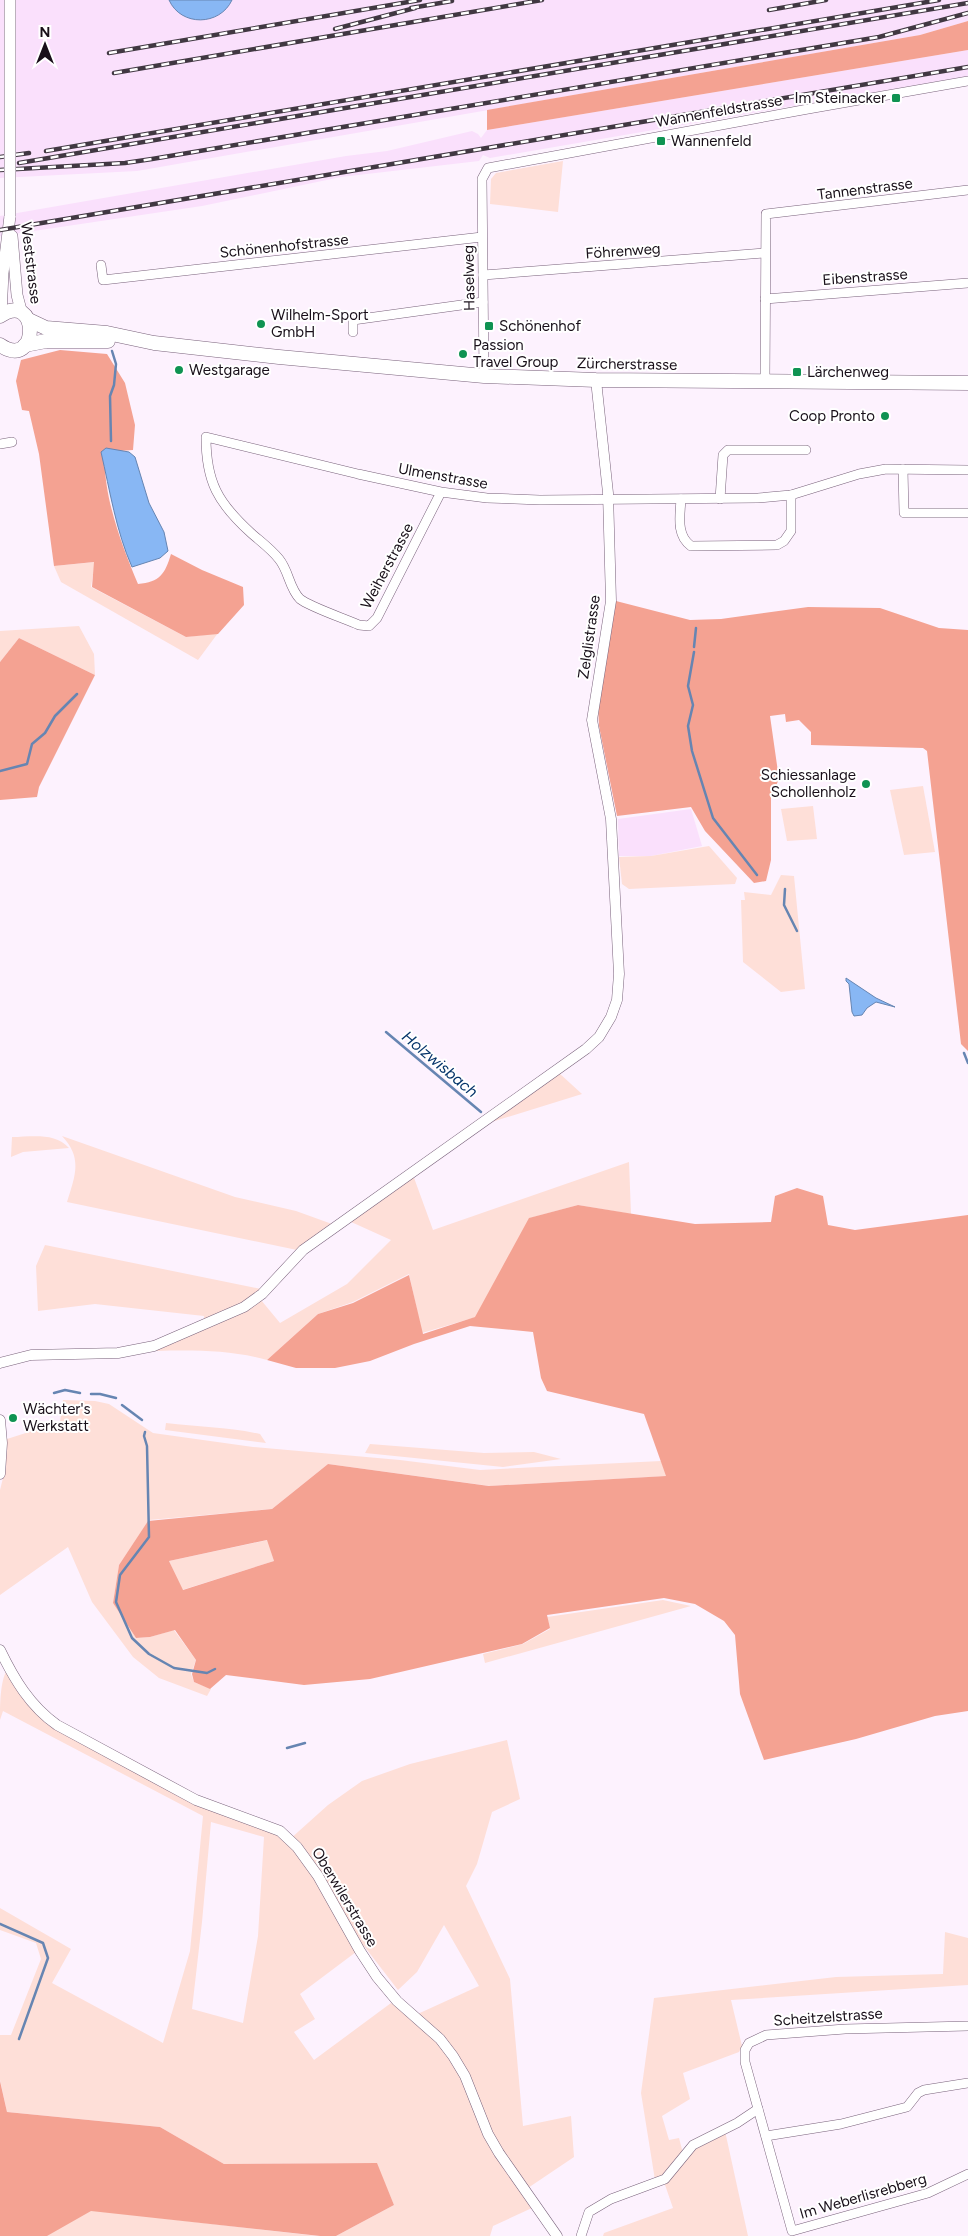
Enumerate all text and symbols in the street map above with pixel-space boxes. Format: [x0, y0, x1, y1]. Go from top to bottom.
north arrow [20, 20, 70, 70]
text: N [40, 24, 50, 41]
place label: Im Steinacker [794, 89, 886, 107]
street label: Wannenfeldstrasse [654, 91, 784, 131]
marker: Im Steinacker [890, 92, 902, 104]
place label: Wannenfeld [671, 132, 752, 150]
marker: Wannenfeld [655, 135, 667, 147]
street label: Tannenstrasse [816, 174, 914, 204]
street label: Weststrasse [17, 221, 45, 305]
street label: Schönenhofstrasse [219, 230, 349, 262]
street label: Föhrenweg [585, 239, 661, 263]
street label: Haselweg [459, 245, 479, 311]
street label: Eibenstrasse [822, 265, 908, 289]
place label: Wilhelm-Sport GmbH [271, 306, 369, 341]
place label: Schönenhof [499, 317, 581, 335]
marker: Wilhelm-Sport GmbH [255, 318, 267, 330]
marker: Schönenhof [483, 320, 495, 332]
place label: Passion Travel Group [473, 336, 559, 371]
marker: Passion Travel Group [457, 348, 469, 360]
street label: Zürcherstrasse [577, 354, 677, 374]
place label: Westgarage [189, 361, 270, 379]
place label: Lärchenweg [807, 363, 889, 381]
marker: Westgarage [173, 364, 185, 376]
marker: Lärchenweg [791, 366, 803, 378]
place label: Coop Pronto [789, 407, 875, 425]
marker: Coop Pronto [879, 410, 891, 422]
street label: Ulmenstrasse [397, 459, 489, 493]
street label: Weiherstrasse [357, 520, 417, 612]
street label: Zelglistrasse [574, 594, 604, 680]
place label: Schiessanlage Schollenholz [761, 766, 856, 801]
marker: Schiessanlage Schollenholz [860, 778, 872, 790]
water label: Holzwisbach [398, 1027, 482, 1101]
place label: Wächter's Werkstatt [23, 1400, 90, 1435]
marker: Wächter's Werkstatt [7, 1412, 19, 1424]
street label: Oberwilerstrasse [308, 1844, 382, 1950]
street label: Scheitzelstrasse [773, 2004, 883, 2030]
street label: Im Weberlisrebberg [797, 2169, 929, 2223]

